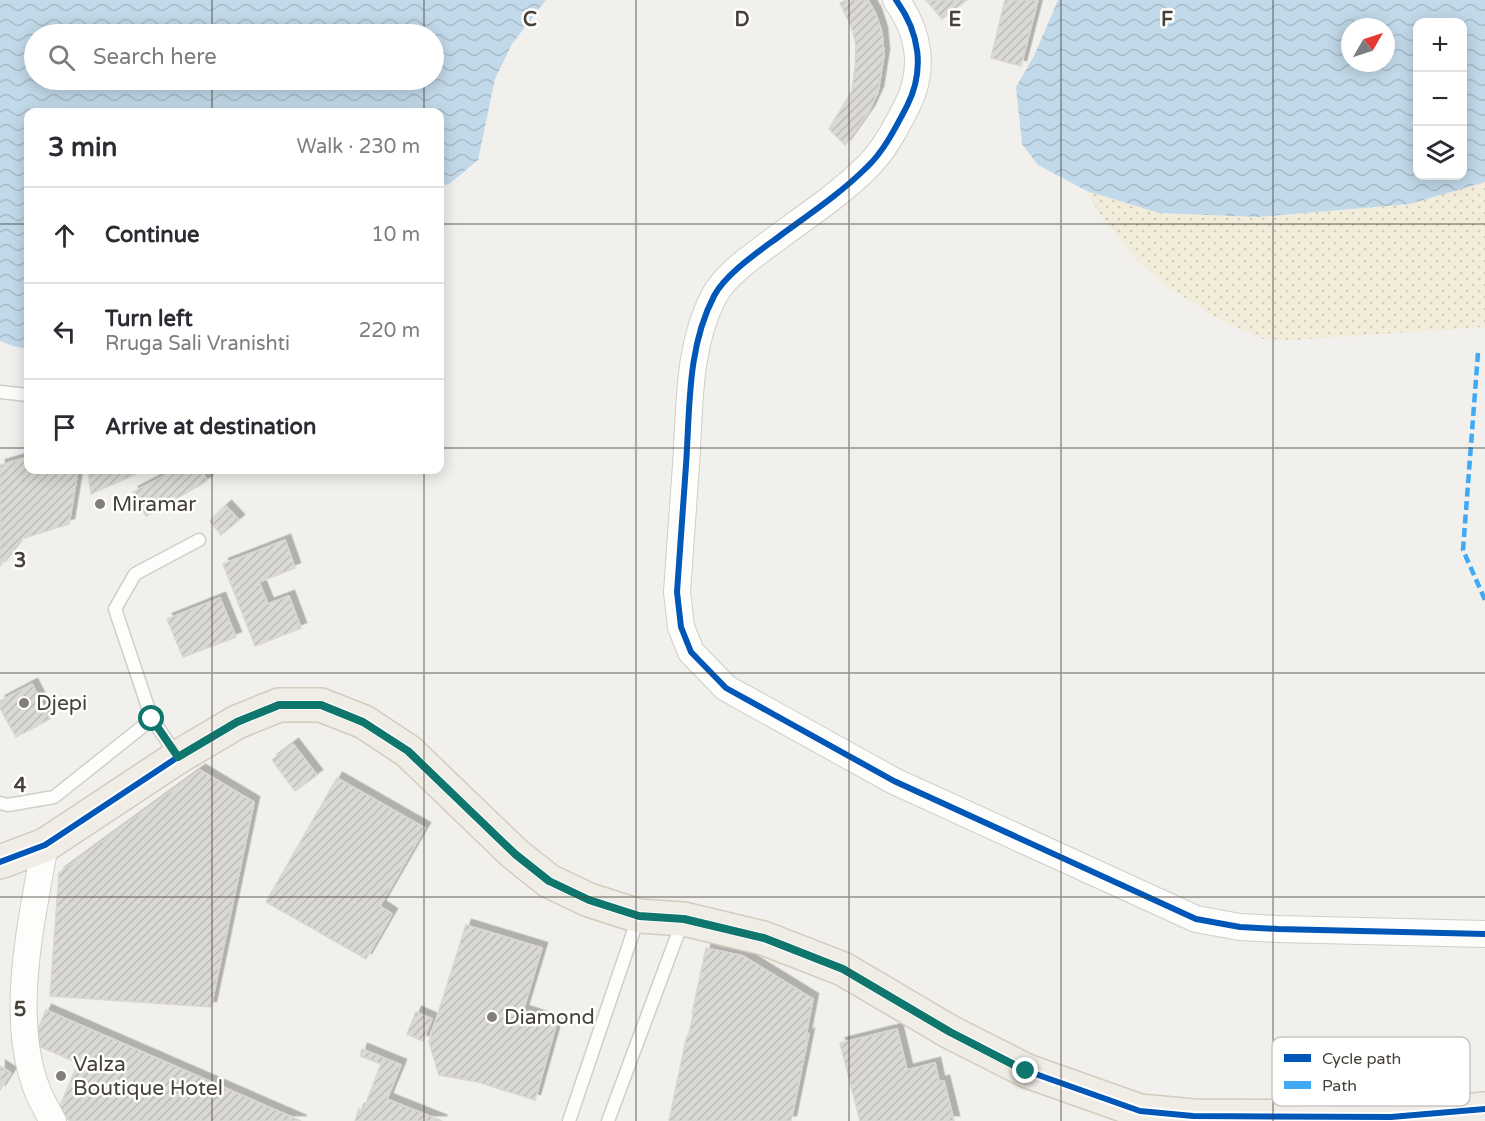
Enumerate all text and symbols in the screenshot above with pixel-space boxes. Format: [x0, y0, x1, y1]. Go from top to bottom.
text: C [523, 8, 537, 32]
text: D [734, 8, 750, 32]
text: E [949, 8, 962, 32]
text: F [1161, 8, 1173, 32]
north arrow [1341, 18, 1395, 72]
map controls [1413, 18, 1467, 180]
button: + [1413, 18, 1467, 72]
search box [24, 24, 444, 90]
icon: search [45, 41, 78, 74]
text: Search here [93, 44, 217, 70]
button: − [1413, 72, 1467, 126]
button: layers [1413, 126, 1467, 180]
text: 3 min [48, 132, 117, 163]
text: Walk · 230 m [297, 135, 420, 159]
icon: ahead [48, 219, 81, 252]
text: Continue [105, 222, 200, 248]
text: 10 m [371, 223, 420, 247]
text: Turn left [105, 306, 193, 332]
icon: left [48, 315, 81, 348]
text: 220 m [359, 319, 420, 343]
text: Rruga Sali Vranishti [105, 332, 290, 356]
icon: arrive [48, 411, 81, 444]
text: Arrive at destination [105, 414, 316, 440]
place label: Miramar [112, 492, 196, 517]
marker: Miramar [93, 497, 107, 511]
text: 3 [14, 549, 26, 573]
place label: Djepi [36, 691, 87, 716]
marker: Djepi [17, 696, 31, 710]
route start [138, 705, 164, 731]
text: 4 [14, 774, 27, 798]
text: 5 [14, 998, 26, 1022]
place label: Diamond [504, 1005, 595, 1030]
marker: Diamond [485, 1010, 499, 1024]
legend [1272, 1037, 1470, 1106]
text: Cycle path [1322, 1049, 1401, 1069]
place label: Valza Boutique Hotel [73, 1052, 223, 1101]
route end [1012, 1057, 1038, 1083]
marker: Valza Boutique Hotel [54, 1069, 68, 1083]
text: Path [1322, 1076, 1357, 1096]

